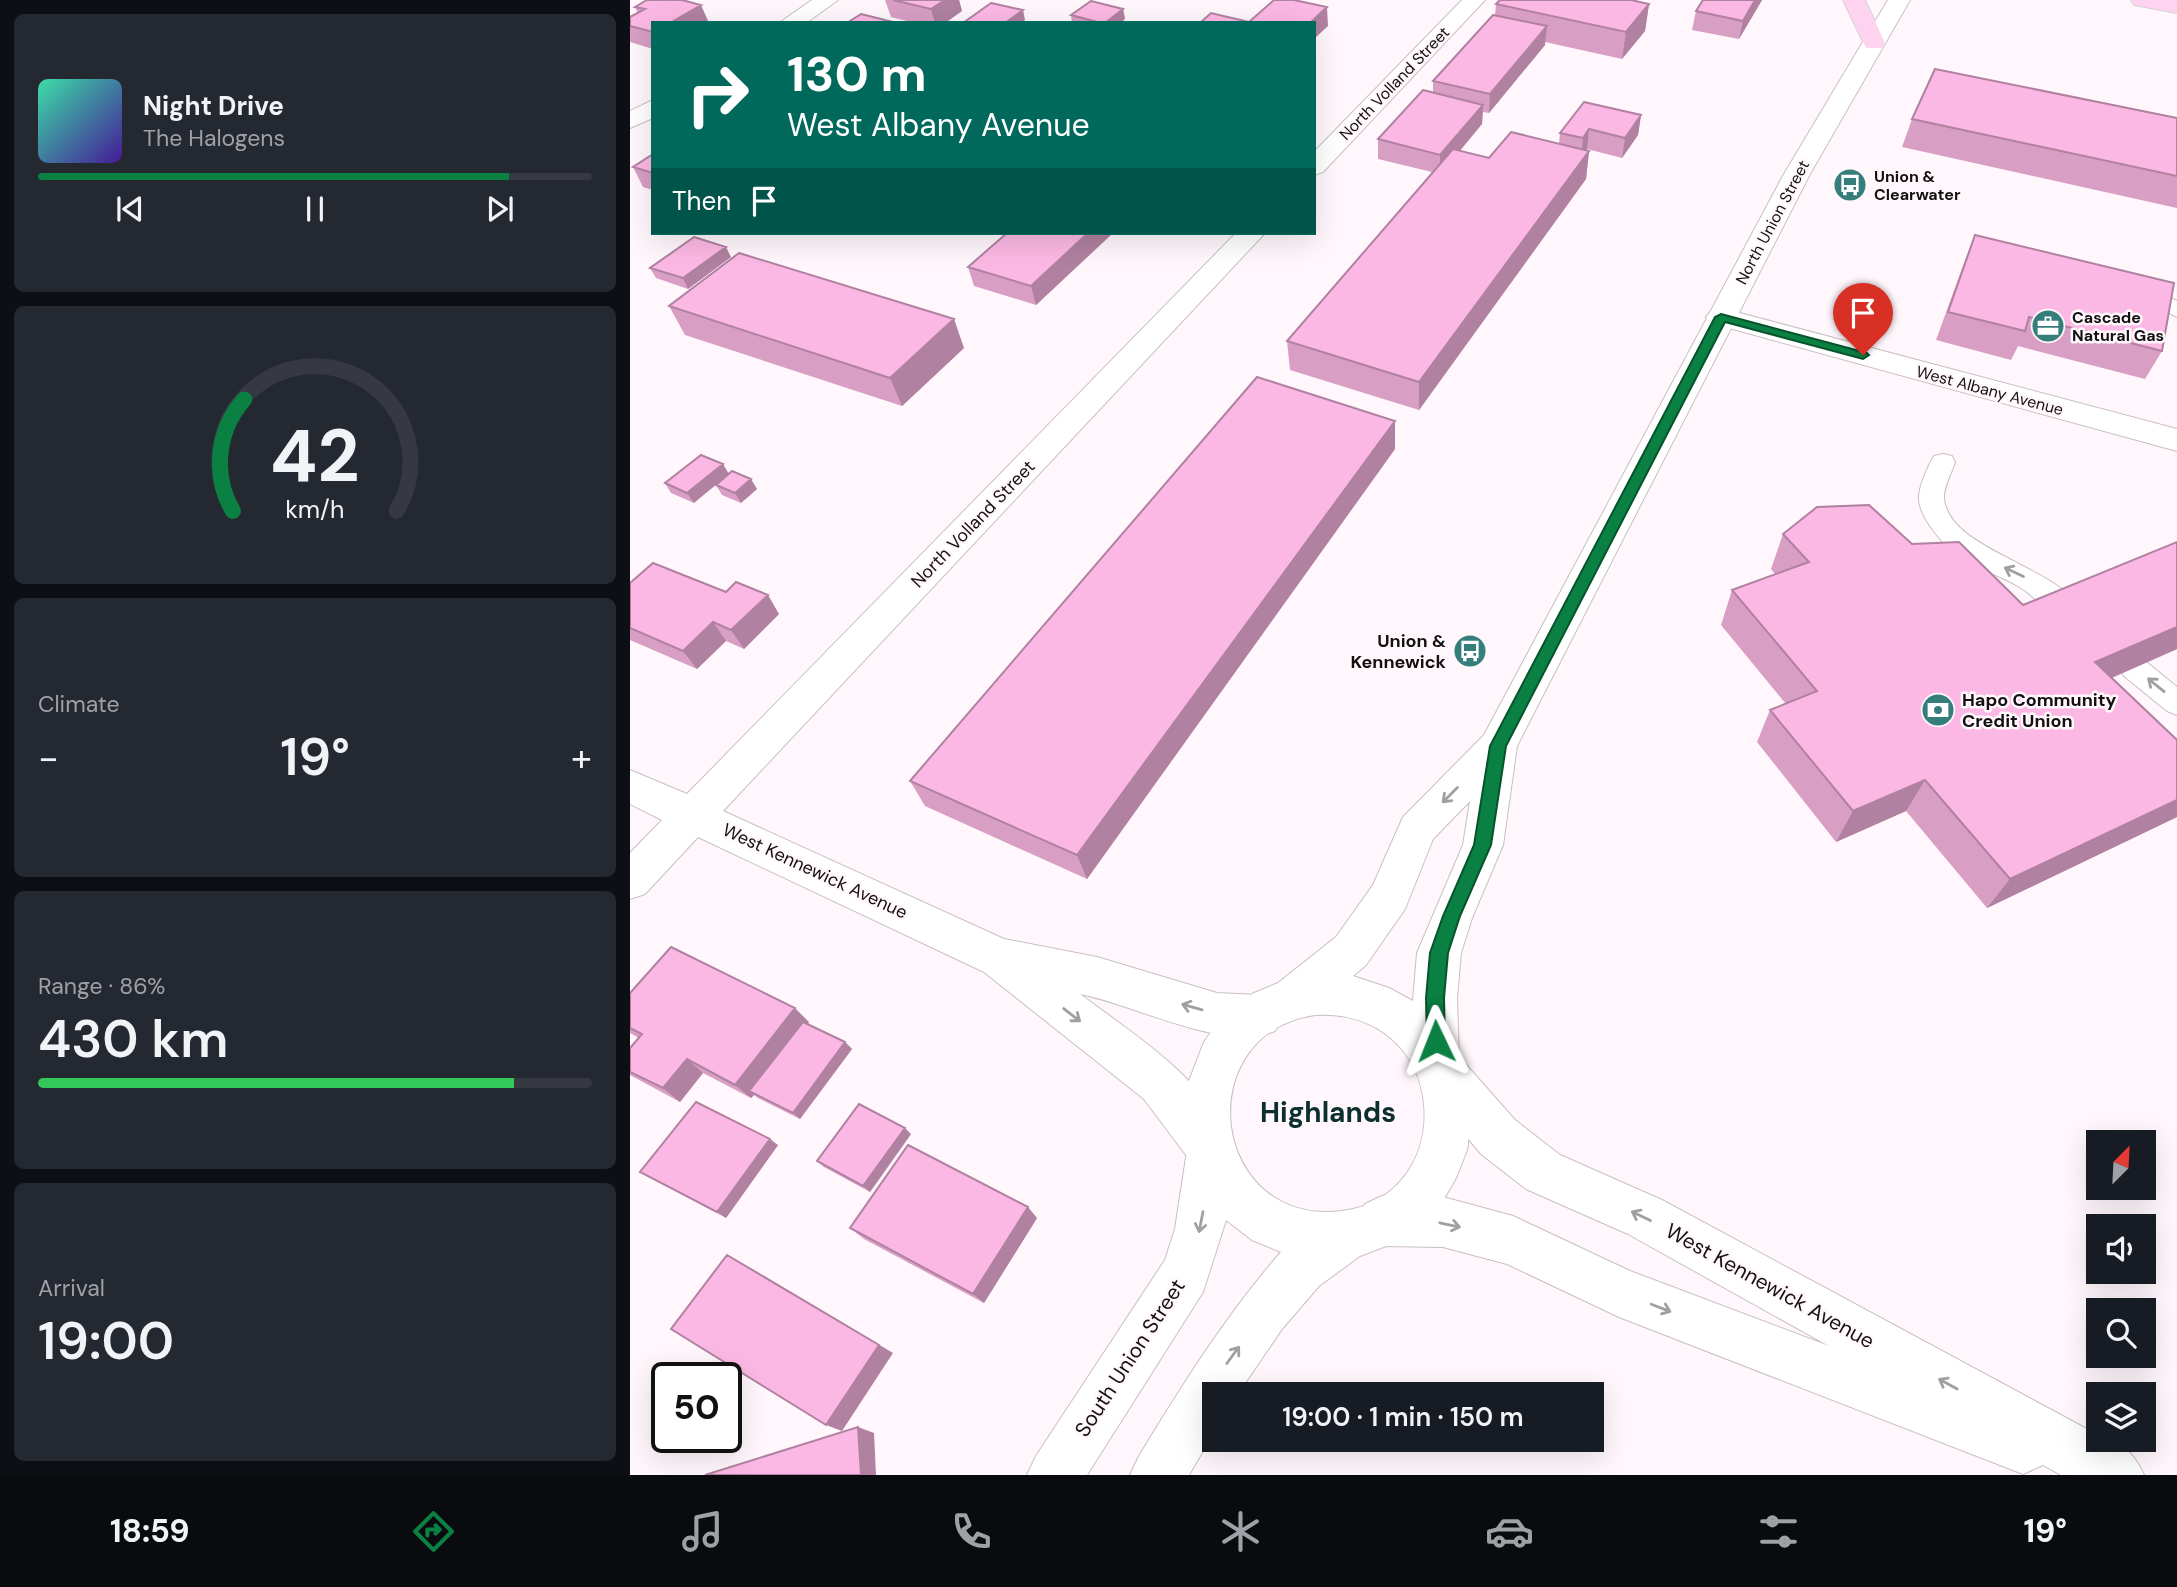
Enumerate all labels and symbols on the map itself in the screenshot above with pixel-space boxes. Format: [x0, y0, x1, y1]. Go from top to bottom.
street label: North Volland Street [1335, 22, 1454, 145]
street label: North Union Street [1731, 156, 1814, 288]
bus stop icon: Union & Clearwater [1831, 166, 1869, 204]
place label: Union & Clearwater [1874, 166, 1961, 205]
pin [1833, 283, 1893, 355]
office icon: Cascade Natural Gas [2029, 307, 2067, 345]
place label: Cascade Natural Gas [2072, 307, 2164, 346]
street label: West Albany Avenue [1914, 361, 2066, 420]
street label: North Volland Street [906, 455, 1040, 593]
one-way arrow [2004, 565, 2024, 579]
place label: Union & Kennewick [1350, 629, 1447, 674]
bus stop icon: Union & Kennewick [1451, 632, 1489, 670]
one-way arrow [2147, 677, 2165, 693]
place label: Hapo Community Credit Union [1962, 688, 2116, 733]
bank icon: Hapo Community Credit Union [1919, 691, 1957, 729]
one-way arrow [1442, 786, 1459, 803]
street label: West Kennewick Avenue [719, 818, 911, 924]
one-way arrow [1181, 1000, 1203, 1013]
position arrow [1399, 1004, 1473, 1078]
one-way arrow [1062, 1008, 1081, 1023]
district label: Highlands [1260, 1094, 1396, 1131]
north arrow [2086, 1130, 2156, 1200]
one-way arrow [1631, 1209, 1652, 1223]
one-way arrow [1194, 1210, 1208, 1233]
street label: West Kennewick Avenue [1661, 1217, 1880, 1355]
one-way arrow [1438, 1218, 1461, 1232]
street label: South Union Street [1068, 1274, 1192, 1442]
one-way arrow [1649, 1302, 1671, 1315]
one-way arrow [1225, 1346, 1240, 1365]
speed limit sign: 50 [651, 1362, 742, 1453]
one-way arrow [1939, 1376, 1959, 1390]

